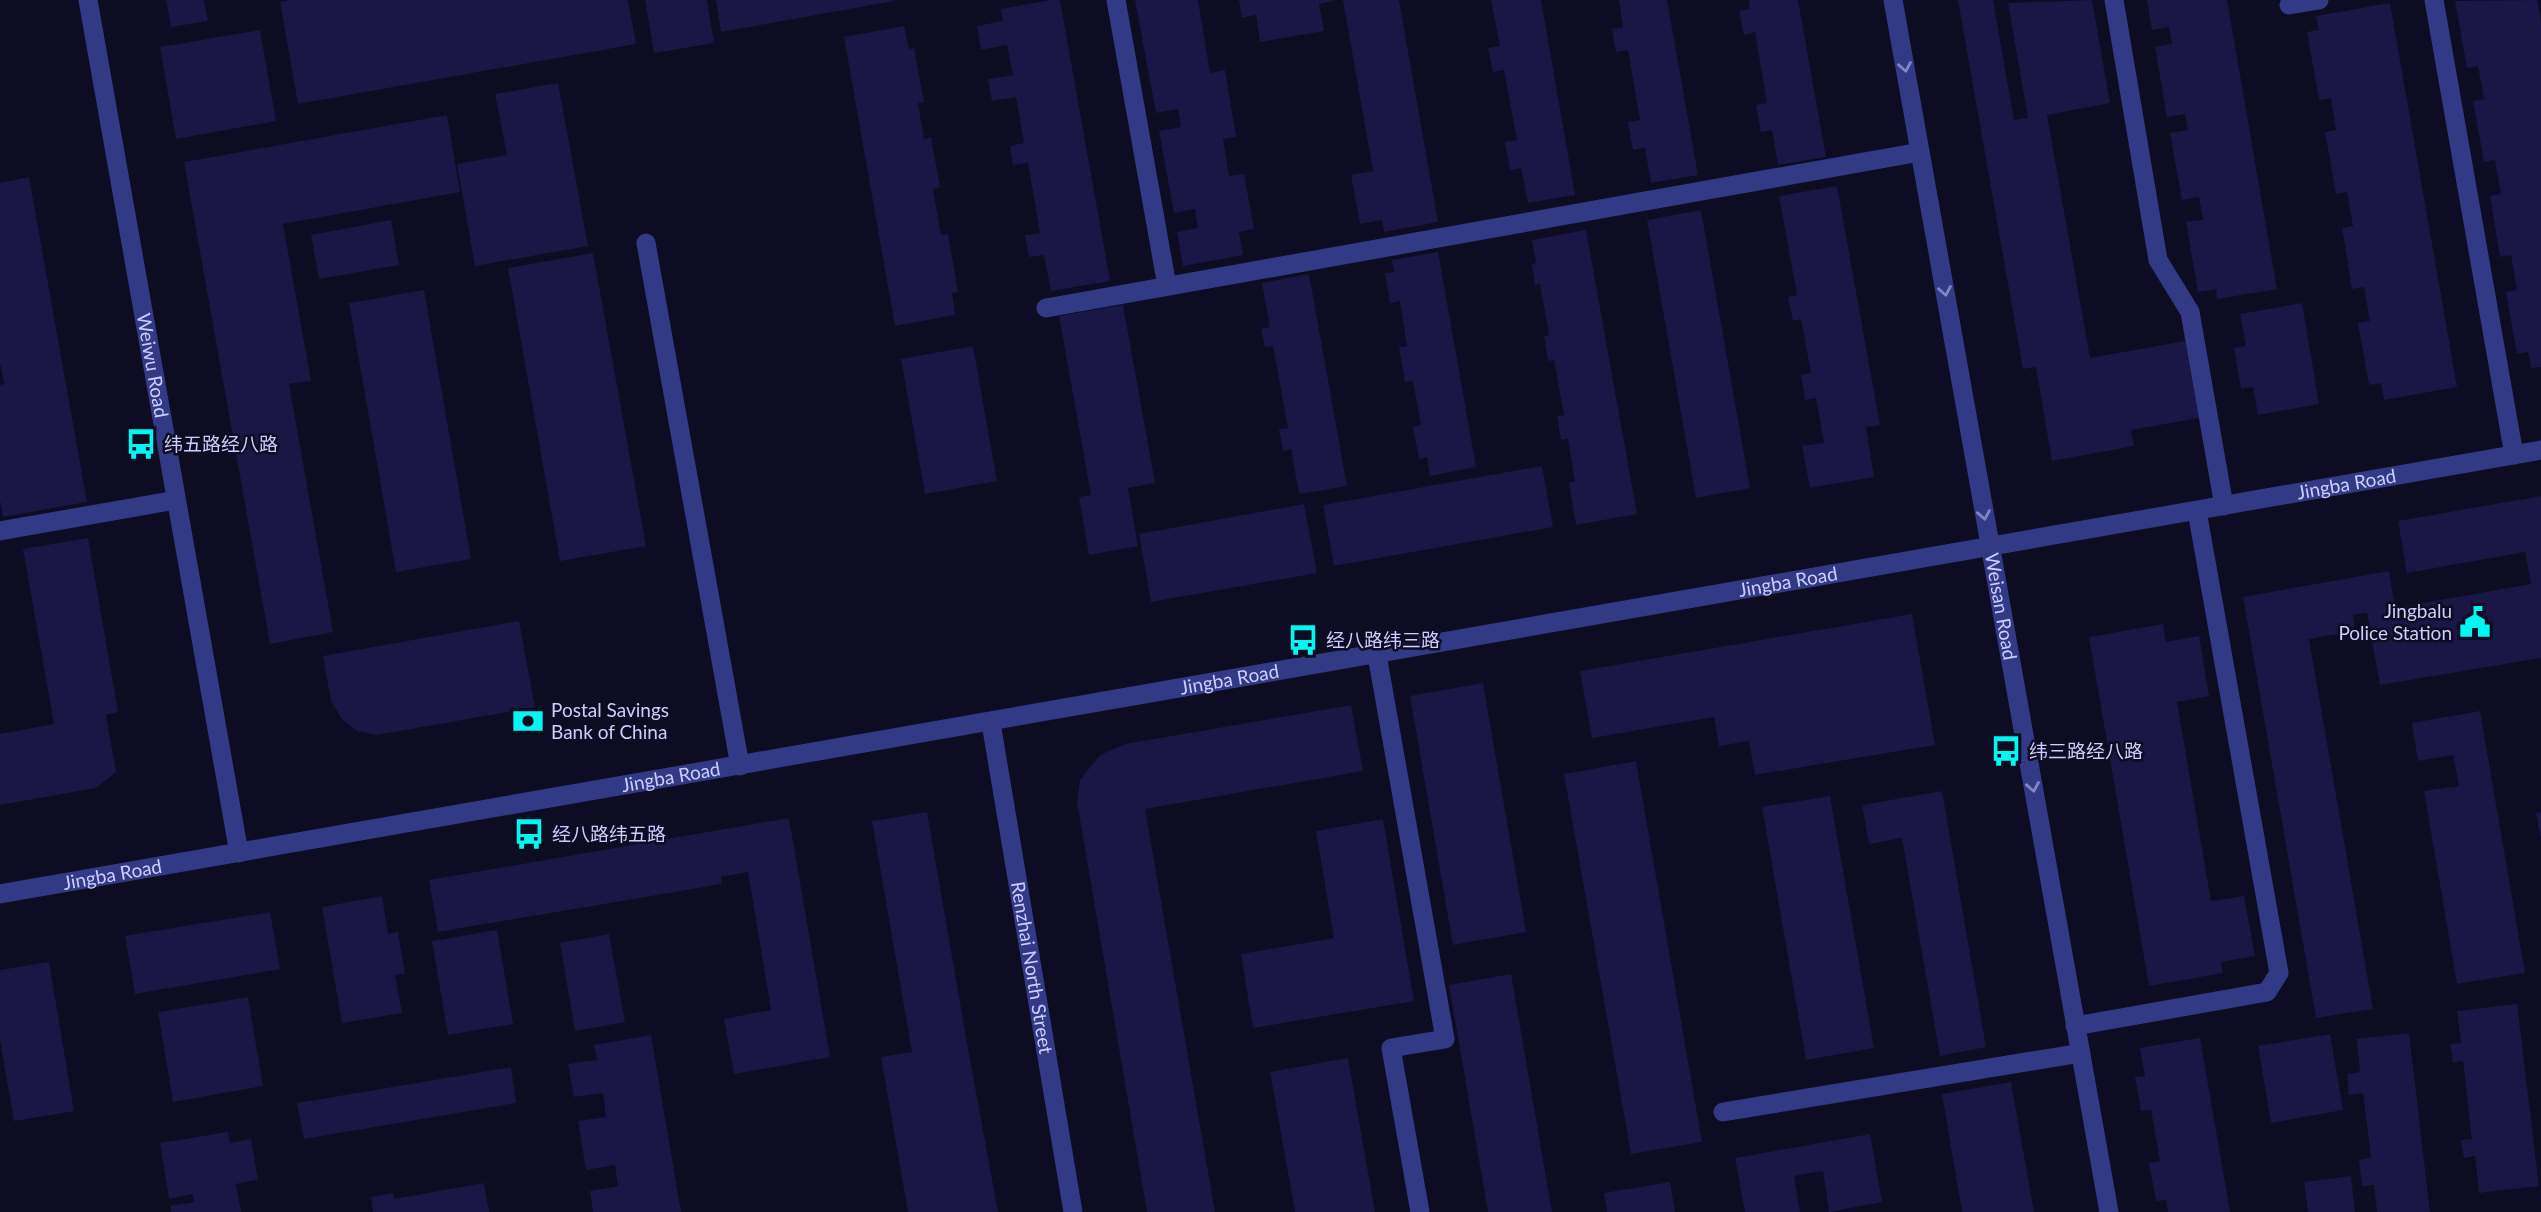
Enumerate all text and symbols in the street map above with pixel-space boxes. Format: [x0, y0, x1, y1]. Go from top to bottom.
one-way arrow [1896, 61, 1911, 73]
one-way arrow [1936, 285, 1951, 297]
street label: Weiwu Road [133, 311, 174, 419]
bus stop icon: 纬五路经八路 [124, 427, 158, 461]
place label: 纬五路经八路 [164, 432, 278, 455]
street label: Jingba Road [2295, 464, 2398, 503]
one-way arrow [1976, 509, 1991, 521]
street label: Weisan Road [1981, 551, 2022, 662]
street label: Jingba Road [1737, 561, 1839, 601]
place label: Jingbalu Police Station [2338, 599, 2452, 644]
public building icon: Jingbalu Police Station [2458, 605, 2492, 639]
bus stop icon: 经八路纬三路 [1286, 623, 1320, 657]
place label: 经八路纬三路 [1326, 628, 1440, 651]
street label: Jingba Road [1178, 659, 1281, 699]
place label: Postal Savings Bank of China [551, 698, 669, 743]
bank icon: Postal Savings Bank of China [511, 704, 545, 738]
bus stop icon: 纬三路经八路 [1989, 734, 2023, 768]
place label: 纬三路经八路 [2029, 739, 2143, 762]
street label: Jingba Road [619, 756, 722, 796]
one-way arrow [2025, 781, 2040, 793]
bus stop icon: 经八路纬五路 [512, 817, 546, 851]
place label: 经八路纬五路 [552, 822, 666, 845]
street label: Jingba Road [61, 854, 163, 894]
street label: Renzhai North Street [1007, 880, 1058, 1056]

